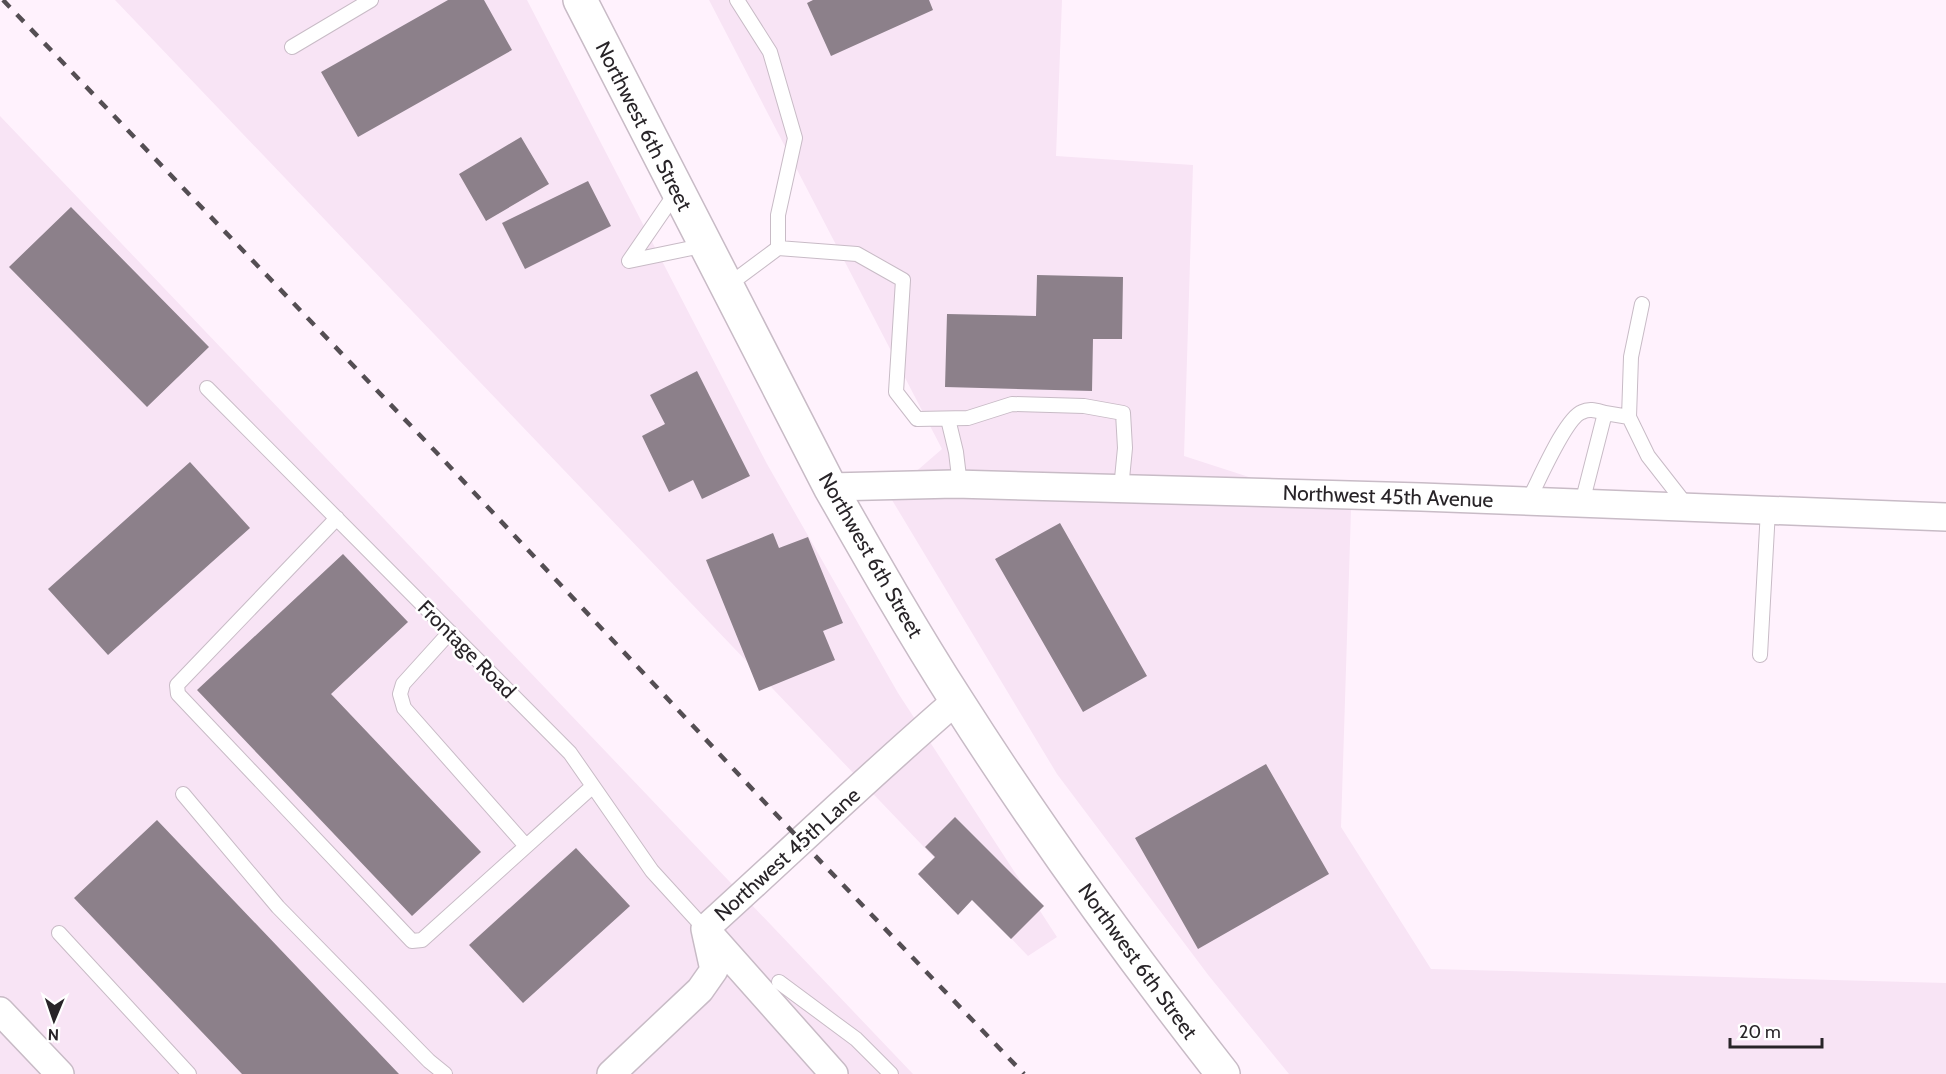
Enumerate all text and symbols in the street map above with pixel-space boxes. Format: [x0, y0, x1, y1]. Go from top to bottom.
street label: Northwest 6th Street [591, 37, 697, 215]
street label: Northwest 6th Street [814, 468, 928, 642]
street label: Northwest 45th Avenue [1282, 480, 1494, 512]
street label: Frontage Road [413, 595, 521, 703]
street label: Northwest 45th Lane [709, 782, 865, 926]
street label: Northwest 6th Street [1073, 878, 1203, 1044]
north arrow [24, 990, 84, 1050]
scale bar [1730, 1011, 1822, 1049]
text: 20 m [1739, 1021, 1781, 1043]
text: N [48, 1025, 59, 1044]

